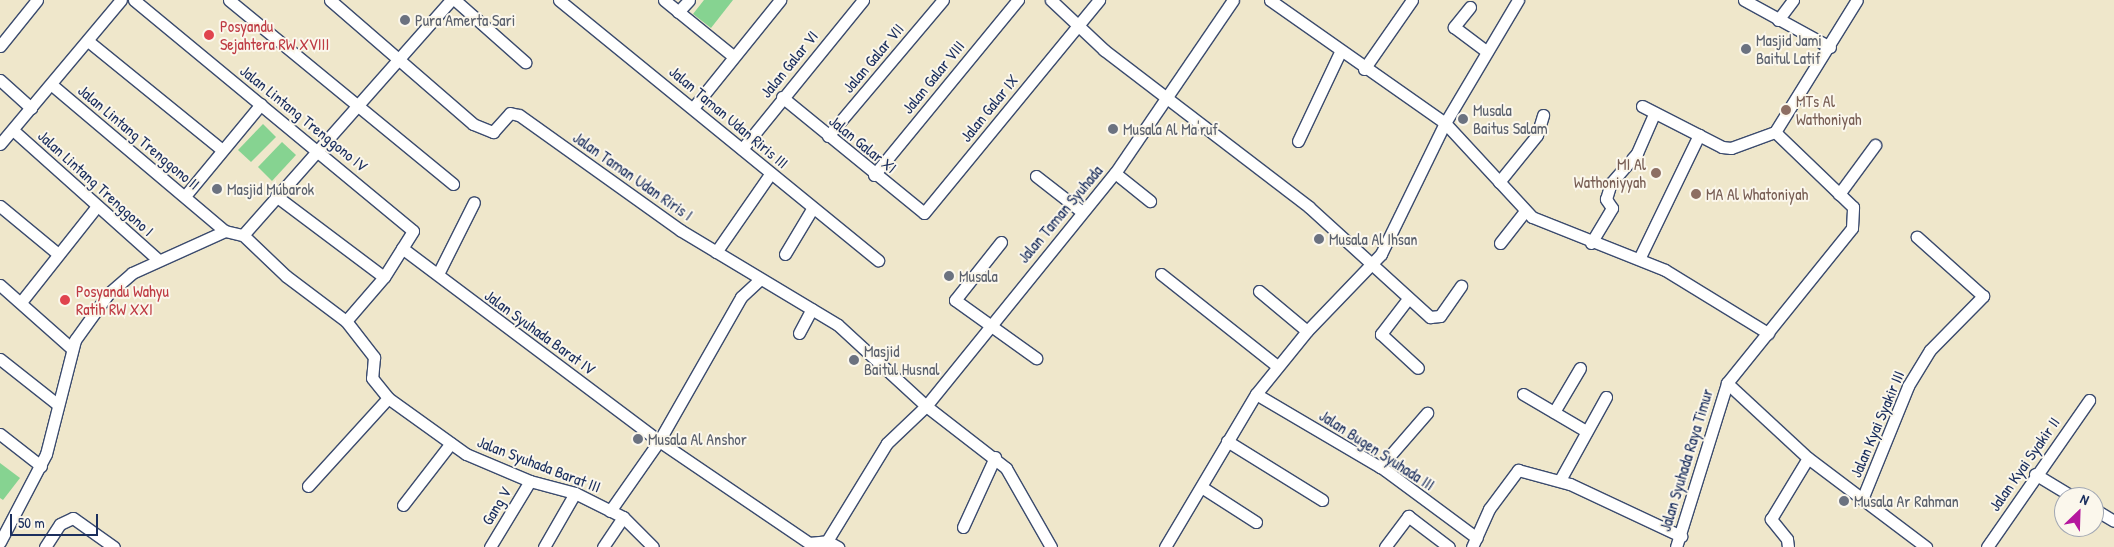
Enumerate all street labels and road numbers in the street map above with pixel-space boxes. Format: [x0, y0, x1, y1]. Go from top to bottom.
street label: Jalan Galar VII [838, 19, 908, 97]
street label: Jalan Galar VI [756, 27, 822, 101]
street label: Jalan Galar VIII [898, 37, 968, 117]
street label: Jalan Lintang Trenggono IV [236, 61, 372, 175]
street label: Jalan Taman Udan Riris III [666, 62, 792, 172]
street label: Jalan Galar IX [956, 70, 1022, 146]
street label: Jalan Lintang Trenggono II [74, 80, 204, 194]
street label: Jalan Galar XI [825, 111, 901, 177]
street label: Jalan Lintang Trenggono I [34, 126, 158, 240]
street label: Jalan Taman Udan Riris I [569, 127, 697, 225]
street label: Jalan Taman Syuhada [1014, 161, 1106, 267]
street label: Jalan Syuhada Barat IV [481, 285, 599, 379]
street label: Jalan Kyai Syakir III [1846, 368, 1908, 480]
street label: Jalan Syuhada Raya Timur [1655, 386, 1717, 534]
street label: Jalan Bugen Syuhada III [1316, 406, 1438, 494]
street label: Jalan Kyai Syakir II [1985, 413, 2063, 515]
street label: Jalan Syuhada Barat III [475, 432, 603, 496]
street label: Gang V [477, 483, 515, 529]

